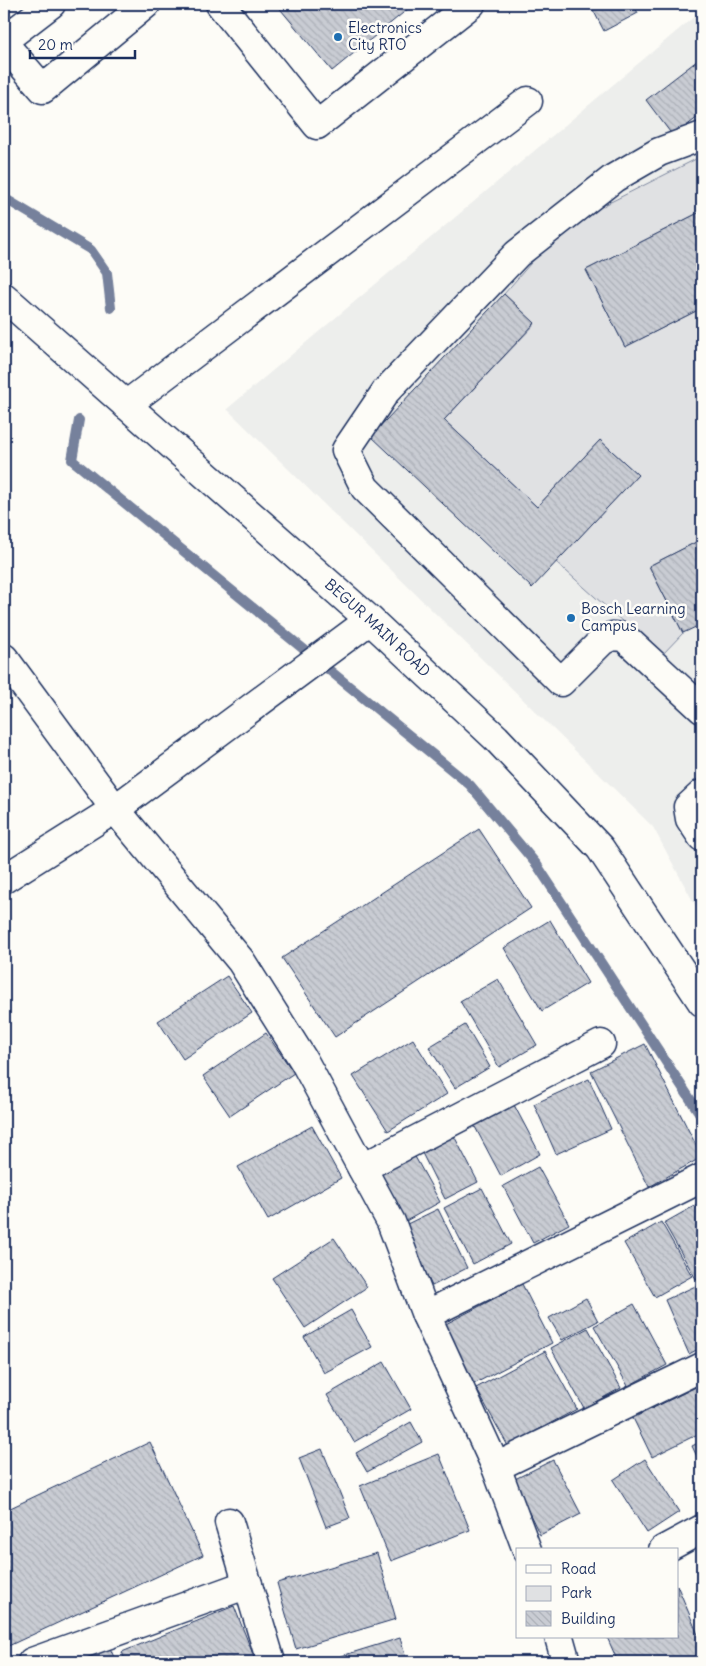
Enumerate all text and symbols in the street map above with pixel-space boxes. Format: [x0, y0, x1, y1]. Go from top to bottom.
place label: Electronics City RTO [348, 18, 422, 54]
scale bar [30, 28, 135, 60]
marker: Electronics City RTO [332, 31, 344, 43]
text: 20 m [38, 35, 73, 54]
street label: BEGUR MAIN ROAD [321, 575, 435, 681]
place label: Bosch Learning Campus [581, 599, 686, 635]
marker: Bosch Learning Campus [565, 612, 577, 624]
legend [516, 1548, 678, 1638]
text: Road [561, 1559, 596, 1578]
text: Park [561, 1583, 592, 1602]
text: Building [561, 1609, 616, 1628]

